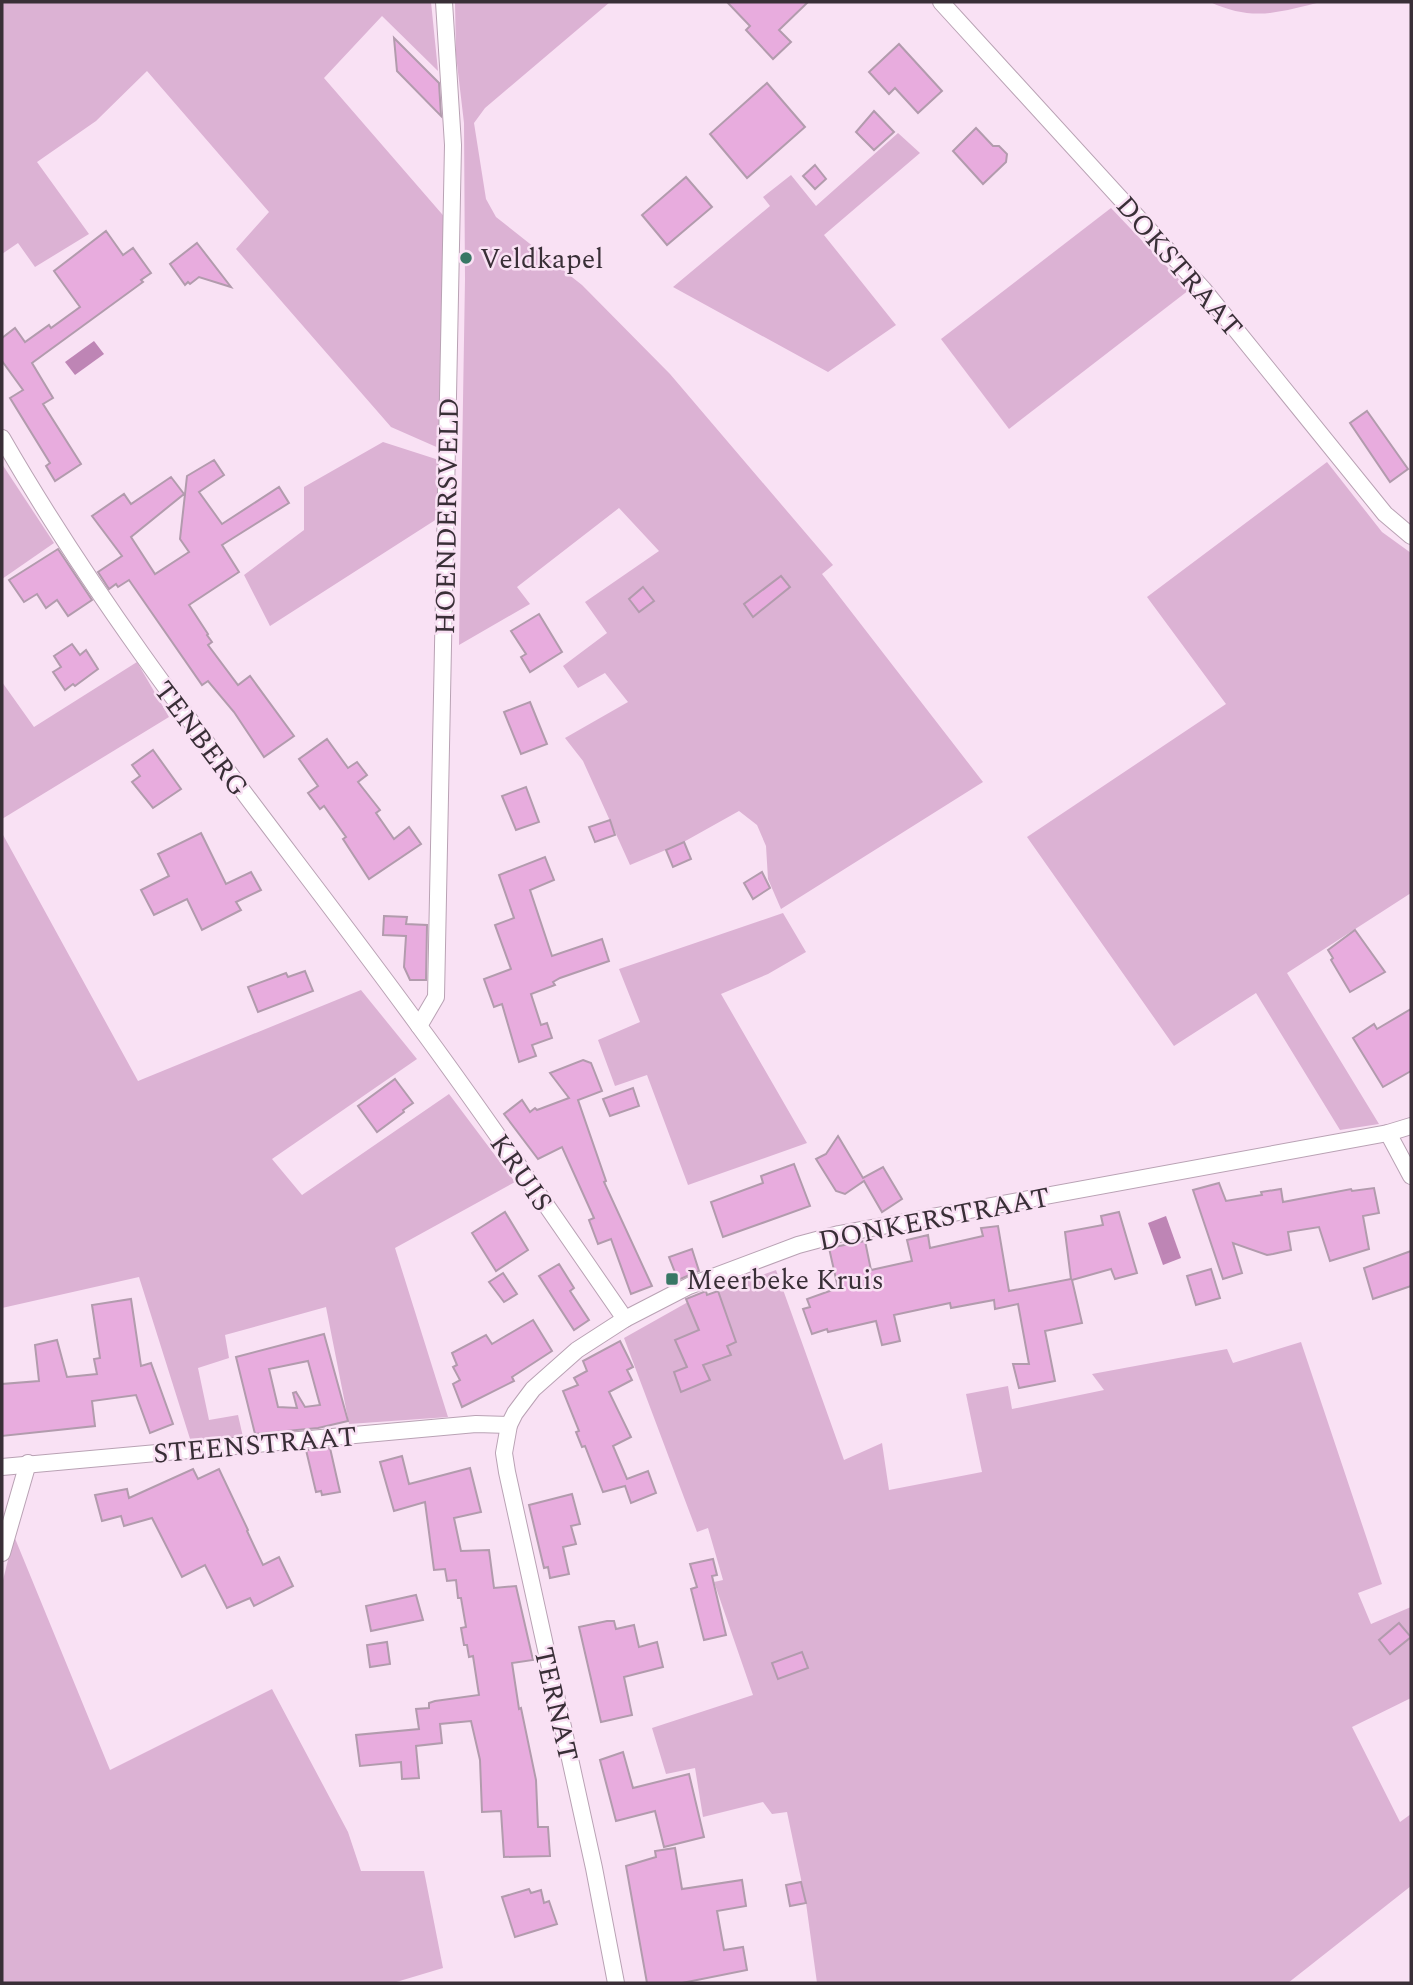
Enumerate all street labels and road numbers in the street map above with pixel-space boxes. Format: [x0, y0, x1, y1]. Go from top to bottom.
street label: DOKSTRAAT [1105, 186, 1253, 348]
street label: HOENDERSVELD [424, 397, 471, 635]
street label: TENBERG [143, 672, 259, 806]
street label: KRUIS [478, 1125, 563, 1221]
street label: DONKERSTRAAT [815, 1176, 1054, 1263]
street label: STEENSTRAAT [151, 1415, 359, 1476]
street label: TERNAT [522, 1643, 590, 1766]

